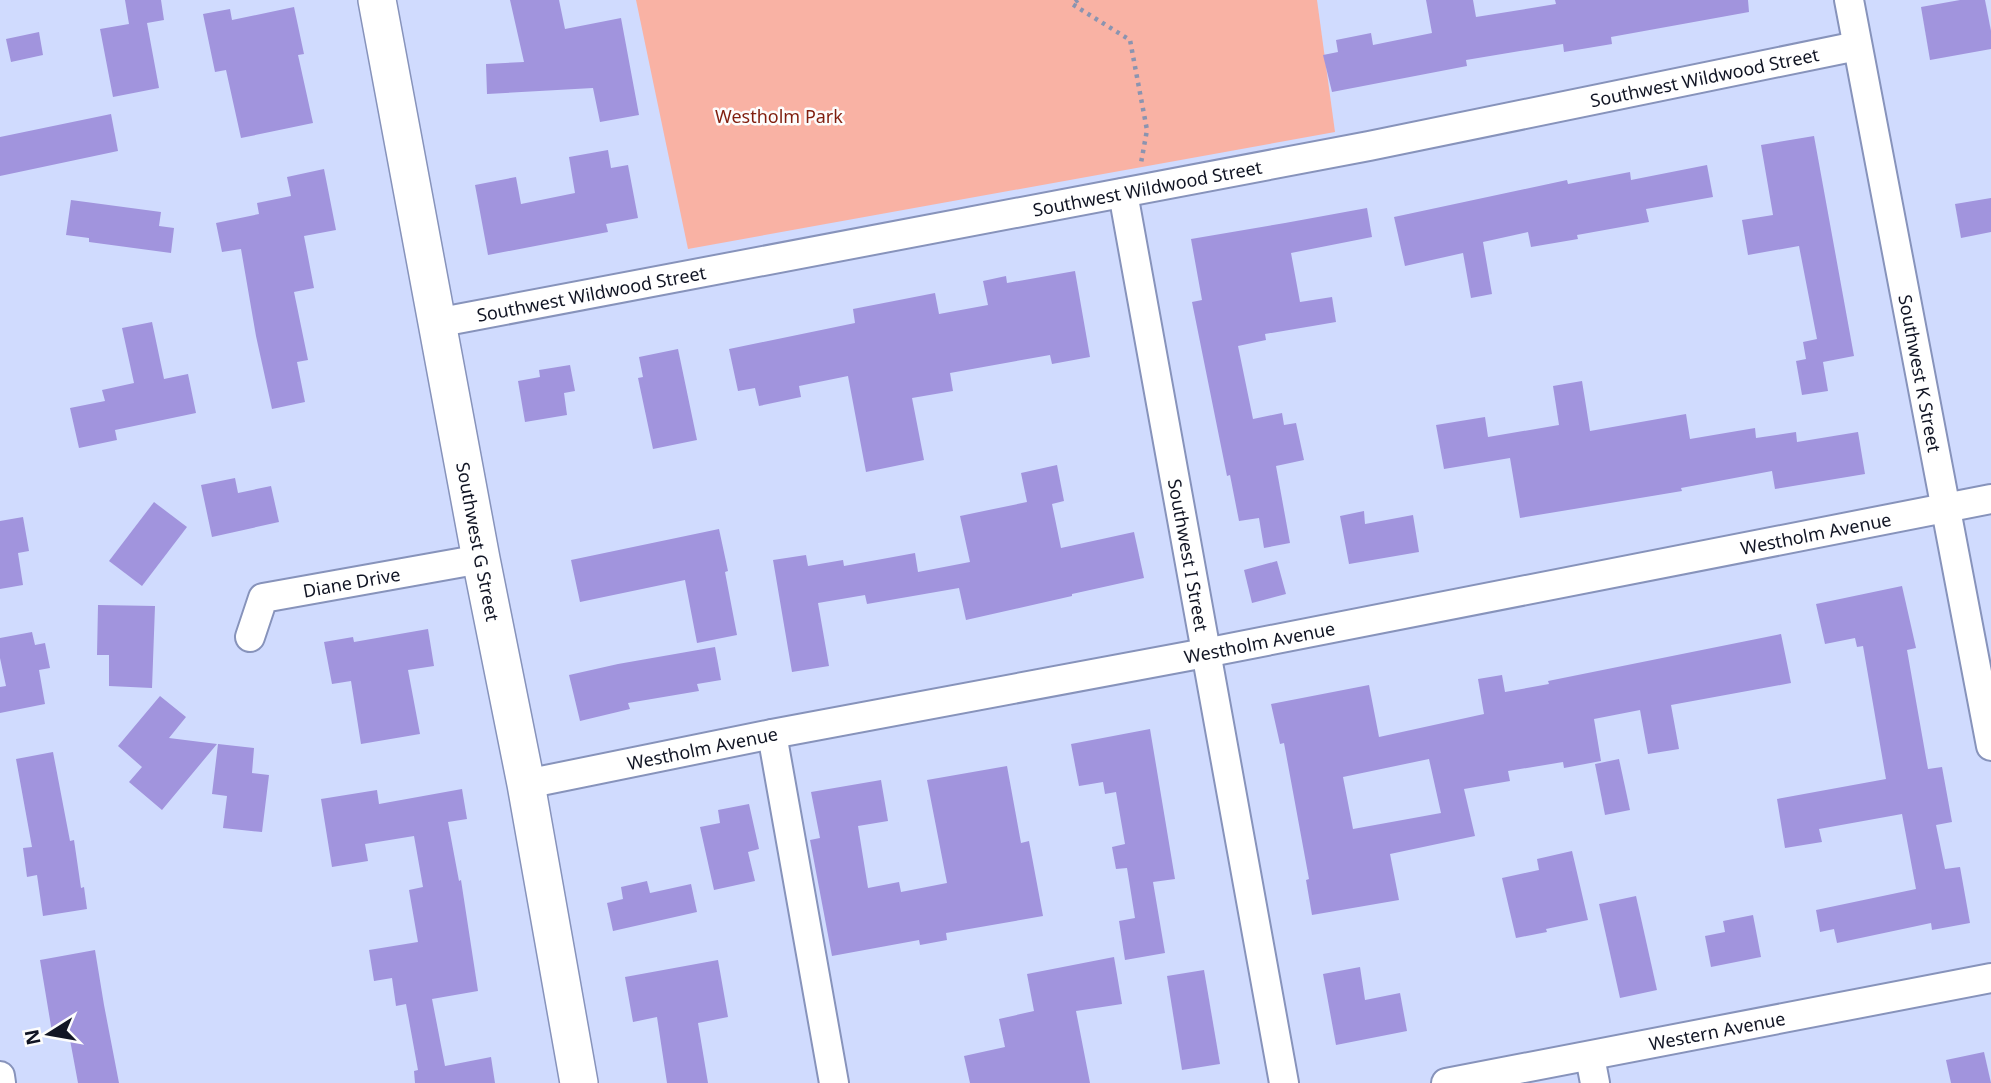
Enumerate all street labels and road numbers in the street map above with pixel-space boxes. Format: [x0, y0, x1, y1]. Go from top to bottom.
street label: Southwest Wildwood Street [1588, 42, 1821, 112]
street label: Southwest Wildwood Street [1031, 154, 1264, 222]
street label: Southwest Wildwood Street [475, 260, 708, 327]
street label: Southwest K Street [1893, 293, 1947, 455]
street label: Southwest G Street [451, 460, 505, 624]
street label: Southwest I Street [1163, 477, 1214, 634]
street label: Westholm Avenue [1738, 507, 1893, 560]
street label: Diane Drive [301, 562, 402, 603]
street label: Westholm Avenue [1182, 616, 1337, 669]
street label: Westholm Avenue [625, 721, 780, 775]
street label: Western Avenue [1647, 1006, 1787, 1056]

